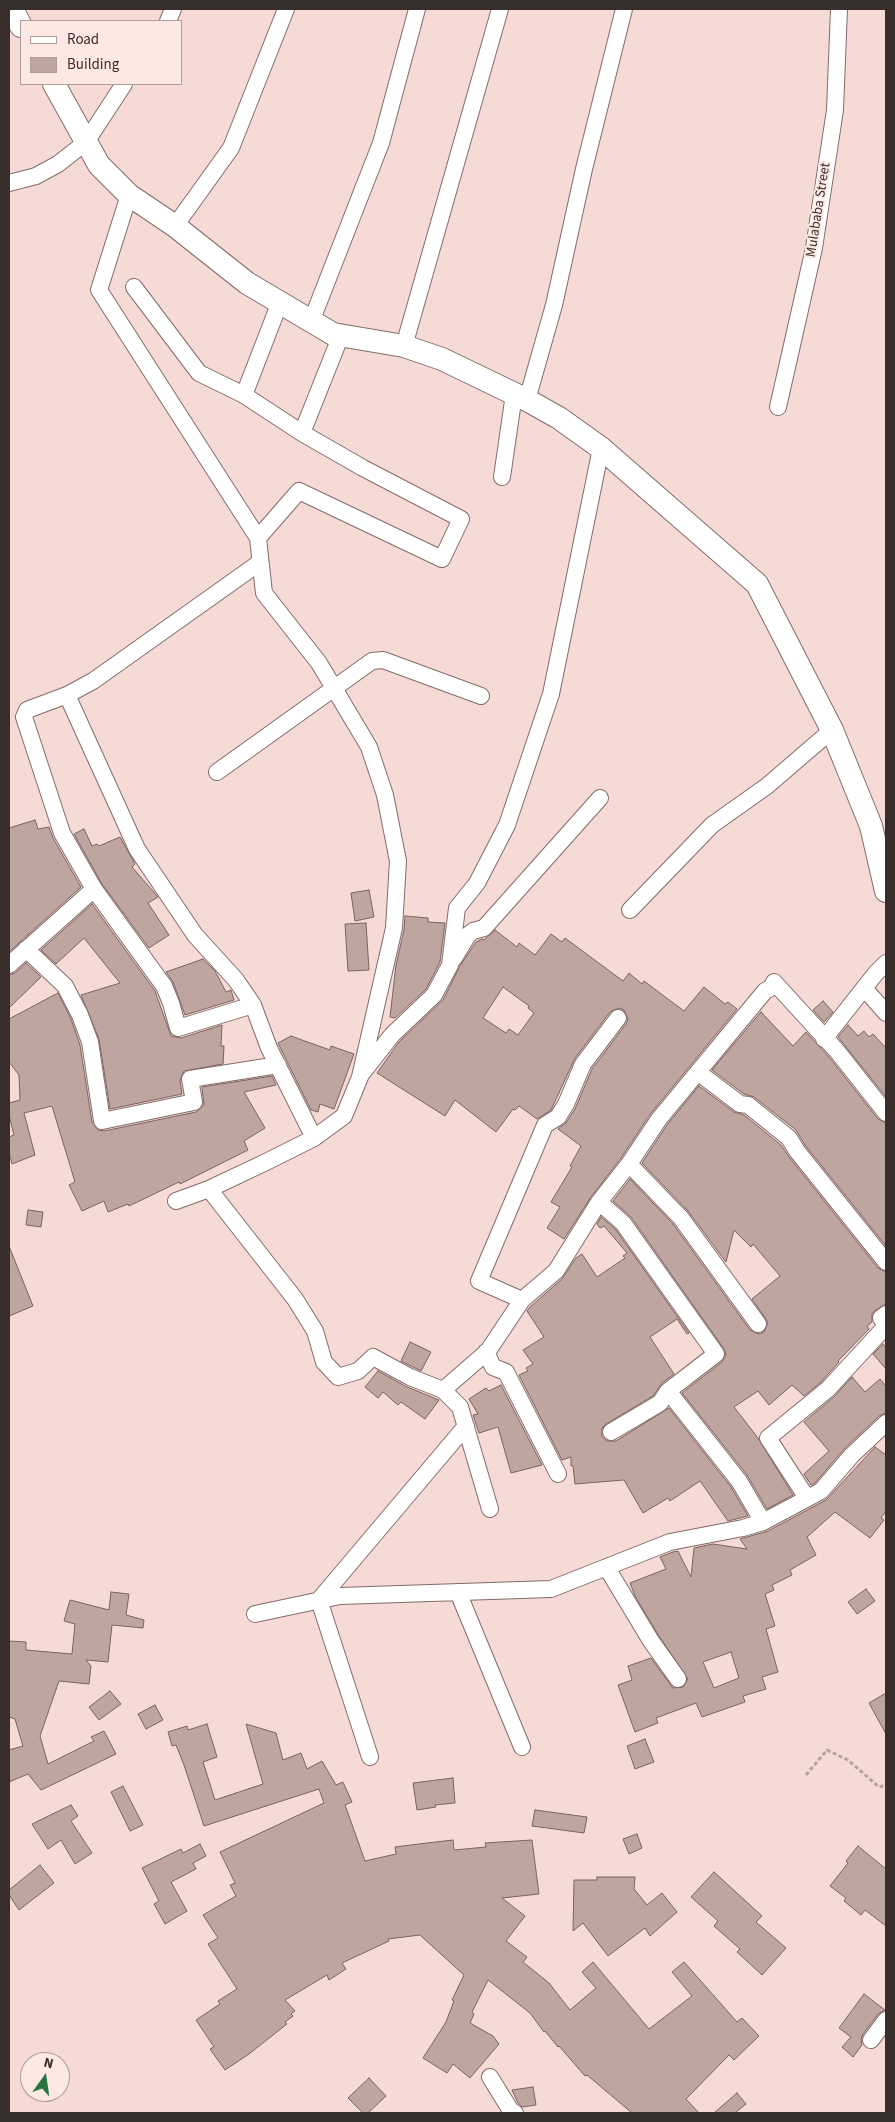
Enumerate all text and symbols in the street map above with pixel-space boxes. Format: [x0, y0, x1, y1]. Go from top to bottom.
legend [20, 20, 182, 85]
text: Road [67, 29, 99, 50]
text: Building [67, 54, 119, 75]
street label: Mulababa Street [803, 162, 835, 258]
north arrow [20, 2052, 70, 2102]
text: N [41, 2053, 55, 2074]

